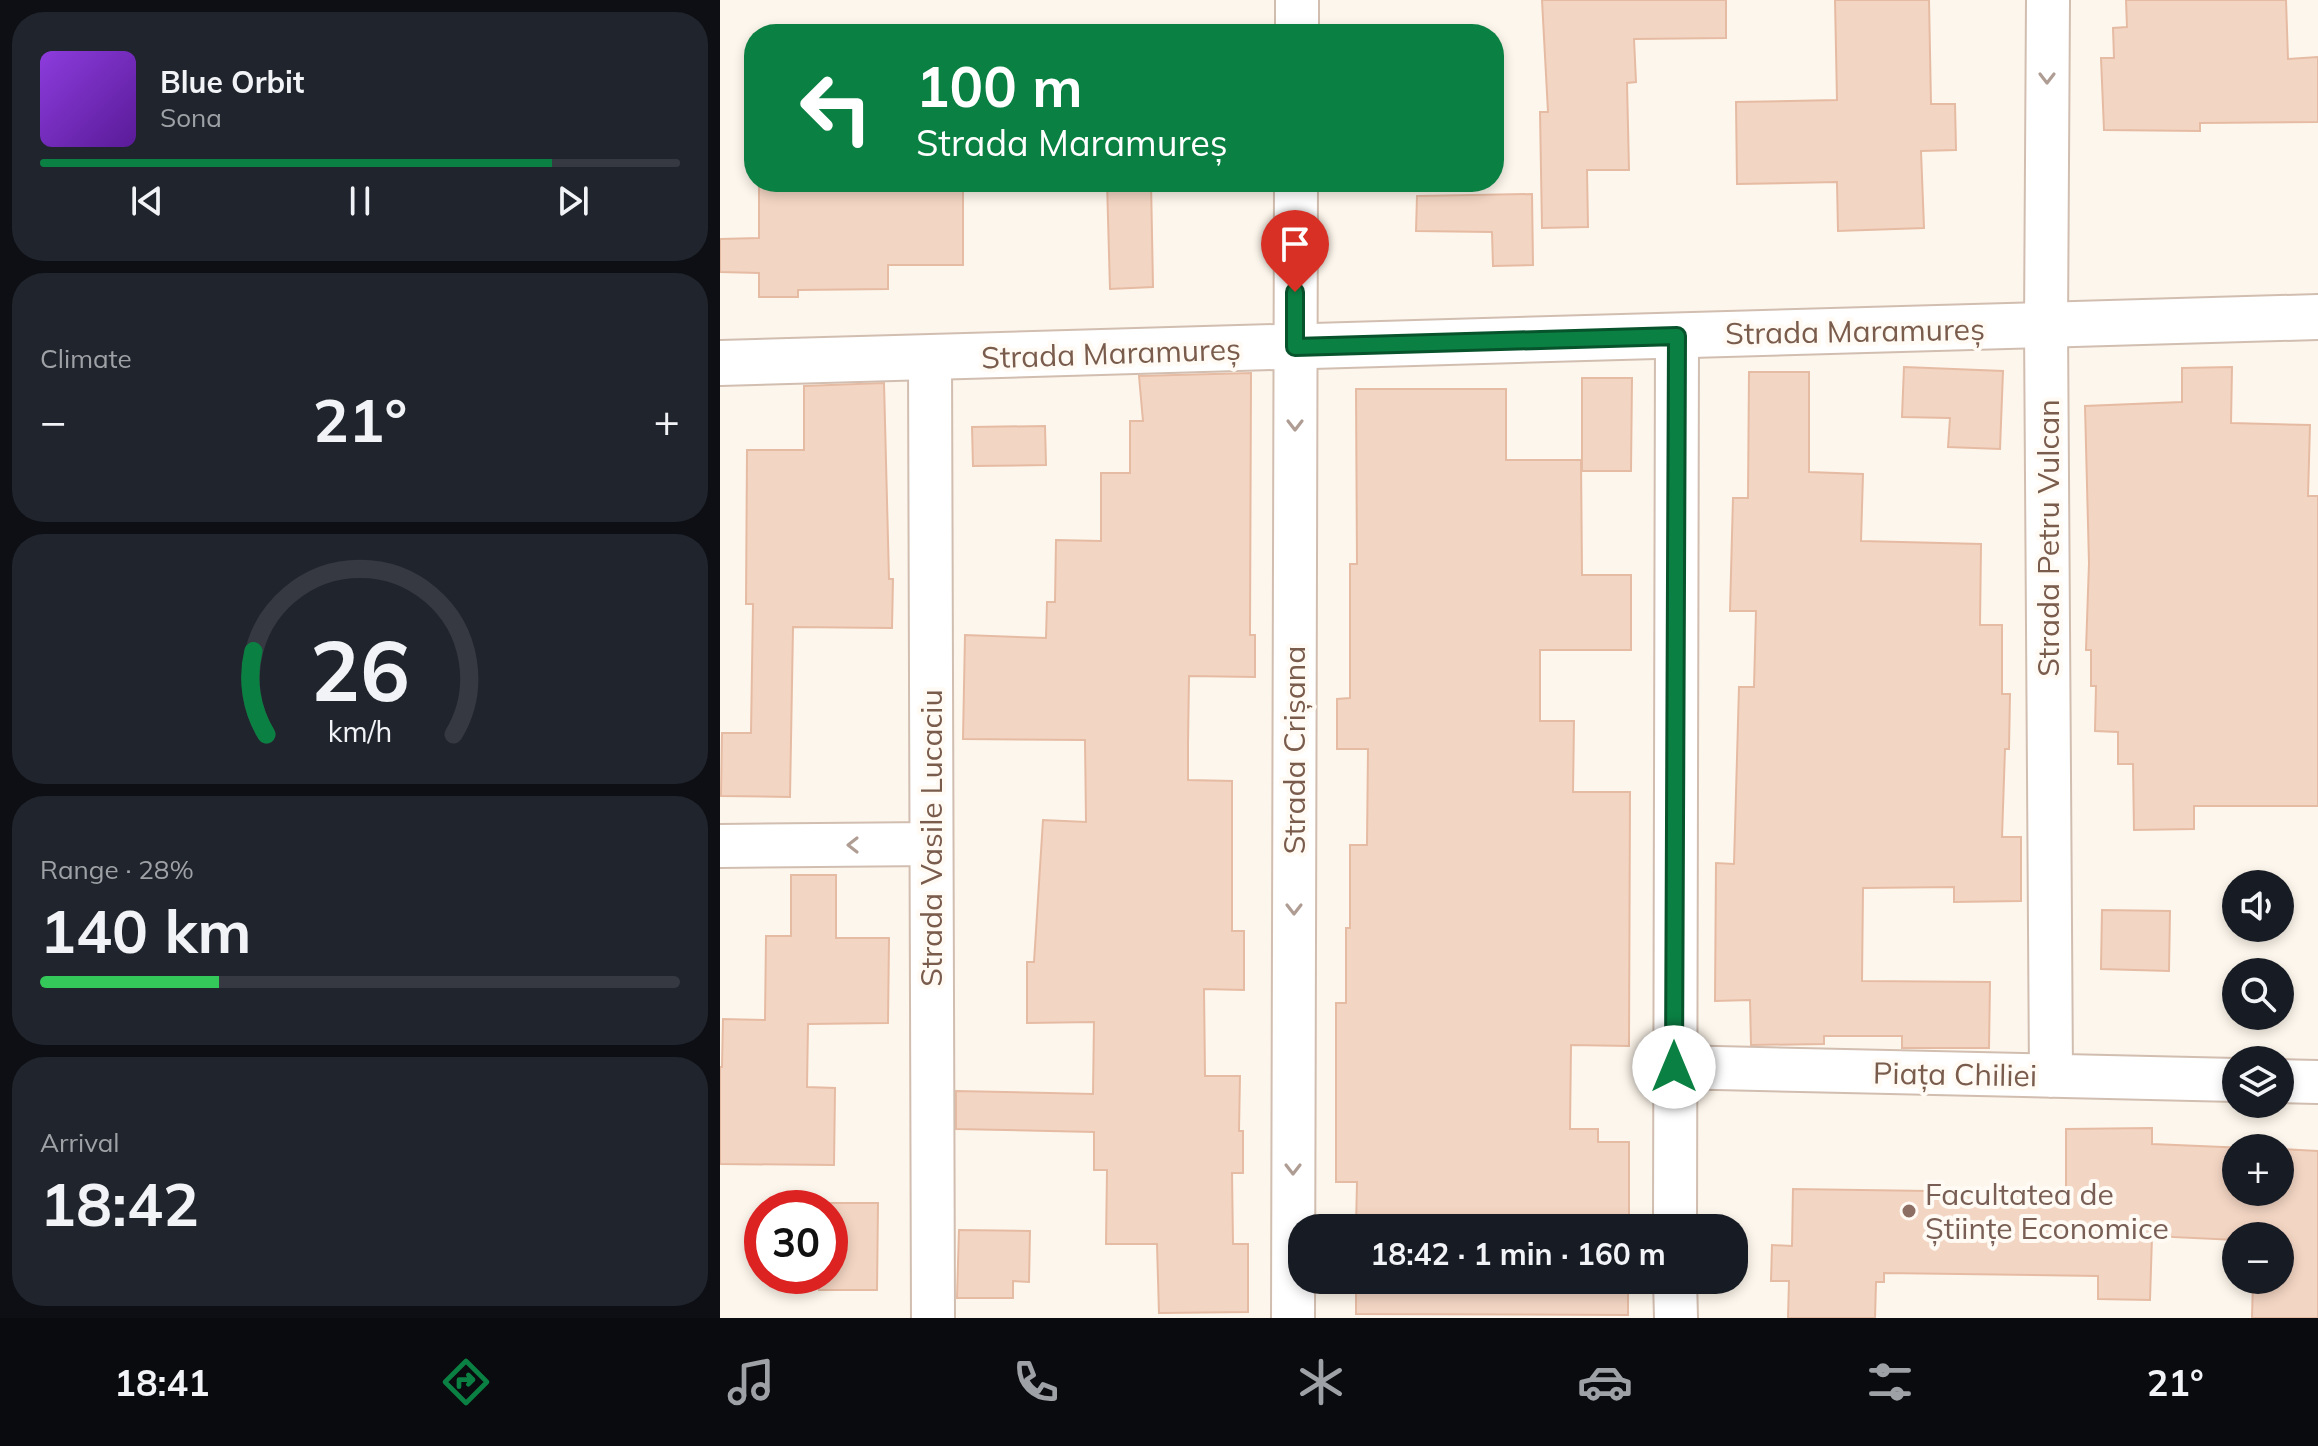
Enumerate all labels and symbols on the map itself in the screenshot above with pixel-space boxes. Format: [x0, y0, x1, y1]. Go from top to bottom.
one-way arrow [2038, 72, 2056, 85]
pin [1261, 210, 1329, 292]
street label: Strada Maramureș [1725, 310, 1985, 352]
street label: Strada Maramureș [981, 329, 1241, 377]
street label: Strada Petru Vulcan [2029, 399, 2067, 677]
one-way arrow [1286, 419, 1304, 432]
street label: Strada Crișana [1275, 646, 1313, 854]
street label: Strada Vasile Lucaciu [912, 689, 950, 987]
one-way arrow [846, 836, 859, 854]
one-way arrow [1285, 903, 1303, 916]
position arrow [1632, 1025, 1716, 1109]
street label: Piața Chiliei [1873, 1054, 2037, 1094]
one-way arrow [1284, 1163, 1302, 1176]
place label: Facultatea de Științe Economice [1925, 1175, 2169, 1247]
speed limit sign: 30 [744, 1190, 848, 1294]
marker: Facultatea de Științe Economice [1900, 1202, 1918, 1220]

